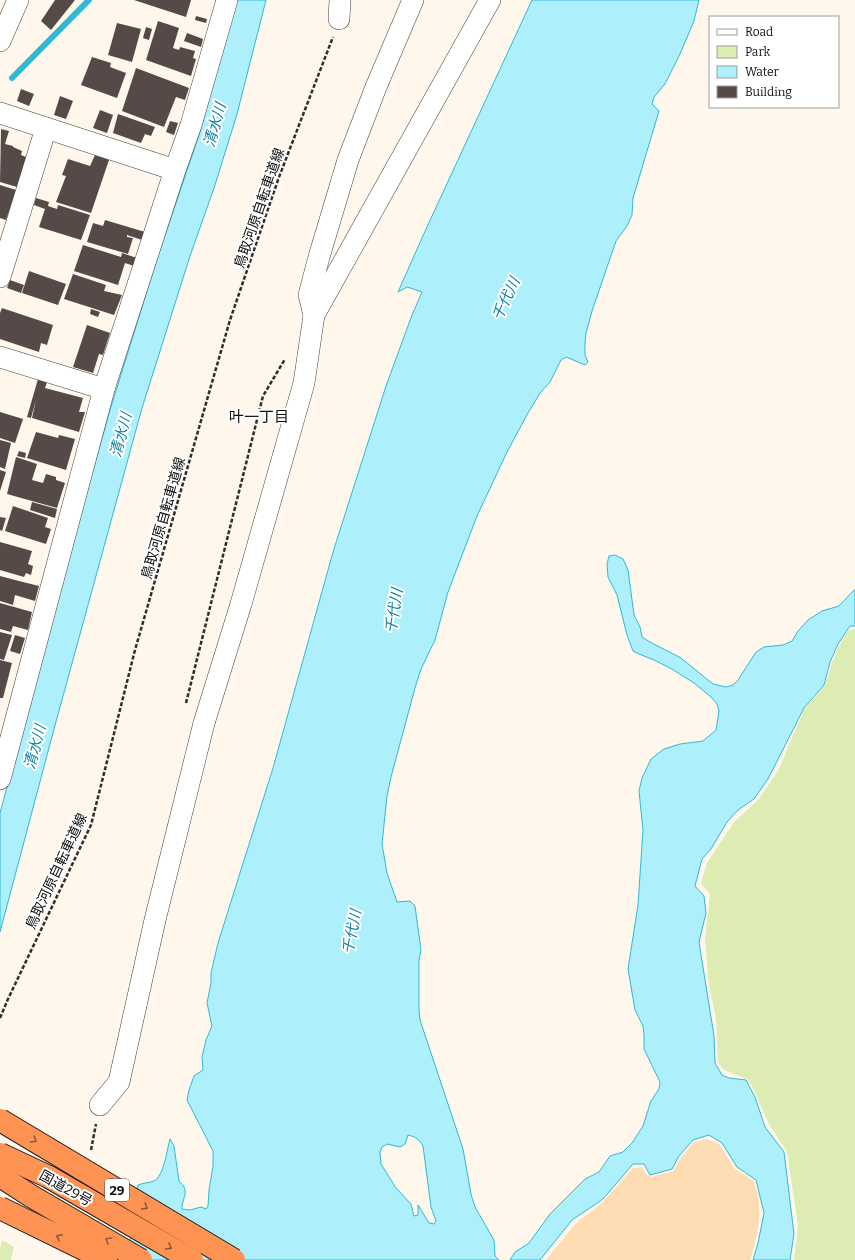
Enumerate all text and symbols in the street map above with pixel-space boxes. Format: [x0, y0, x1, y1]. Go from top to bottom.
legend [709, 16, 839, 108]
text: Road [745, 25, 773, 39]
text: Park [745, 45, 771, 59]
text: Water [745, 65, 780, 79]
text: Building [745, 85, 792, 99]
water label: 清水川 [200, 99, 230, 149]
street label: 鳥取河原自転車道線 [231, 146, 288, 270]
water label: 千代川 [488, 273, 525, 323]
district label: 叶一丁目 [229, 408, 289, 426]
water label: 清水川 [106, 409, 136, 459]
street label: 鳥取河原自転車道線 [138, 455, 189, 581]
water label: 千代川 [382, 585, 407, 635]
water label: 清水川 [20, 721, 50, 771]
street label: 鳥取河原自転車道線 [22, 811, 91, 932]
water label: 千代川 [339, 906, 366, 956]
one-way arrow [30, 1135, 37, 1142]
street label: 国道29号 [36, 1167, 95, 1210]
road number: 29 [105, 1179, 129, 1201]
one-way arrow [141, 1202, 148, 1209]
one-way arrow [55, 1234, 63, 1242]
one-way arrow [105, 1238, 112, 1245]
one-way arrow [165, 1242, 172, 1249]

